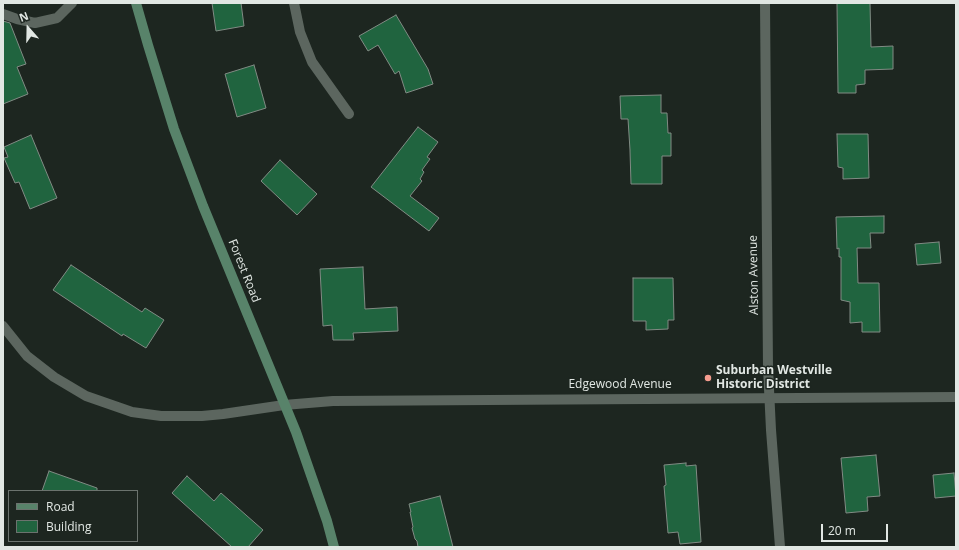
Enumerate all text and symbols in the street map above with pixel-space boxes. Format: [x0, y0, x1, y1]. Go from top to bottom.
north arrow [8, 8, 48, 48]
text: N [17, 8, 30, 25]
street label: Alston Avenue [746, 235, 762, 315]
street label: Forest Road [225, 237, 263, 305]
place label: Suburban Westville Historic District [716, 364, 832, 392]
marker: Suburban Westville Historic District [703, 373, 713, 383]
street label: Edgewood Avenue [568, 378, 672, 392]
legend [8, 490, 138, 542]
text: Road [46, 498, 75, 515]
scale bar [823, 516, 890, 542]
text: Building [46, 518, 91, 535]
text: 20 m [828, 522, 856, 539]

